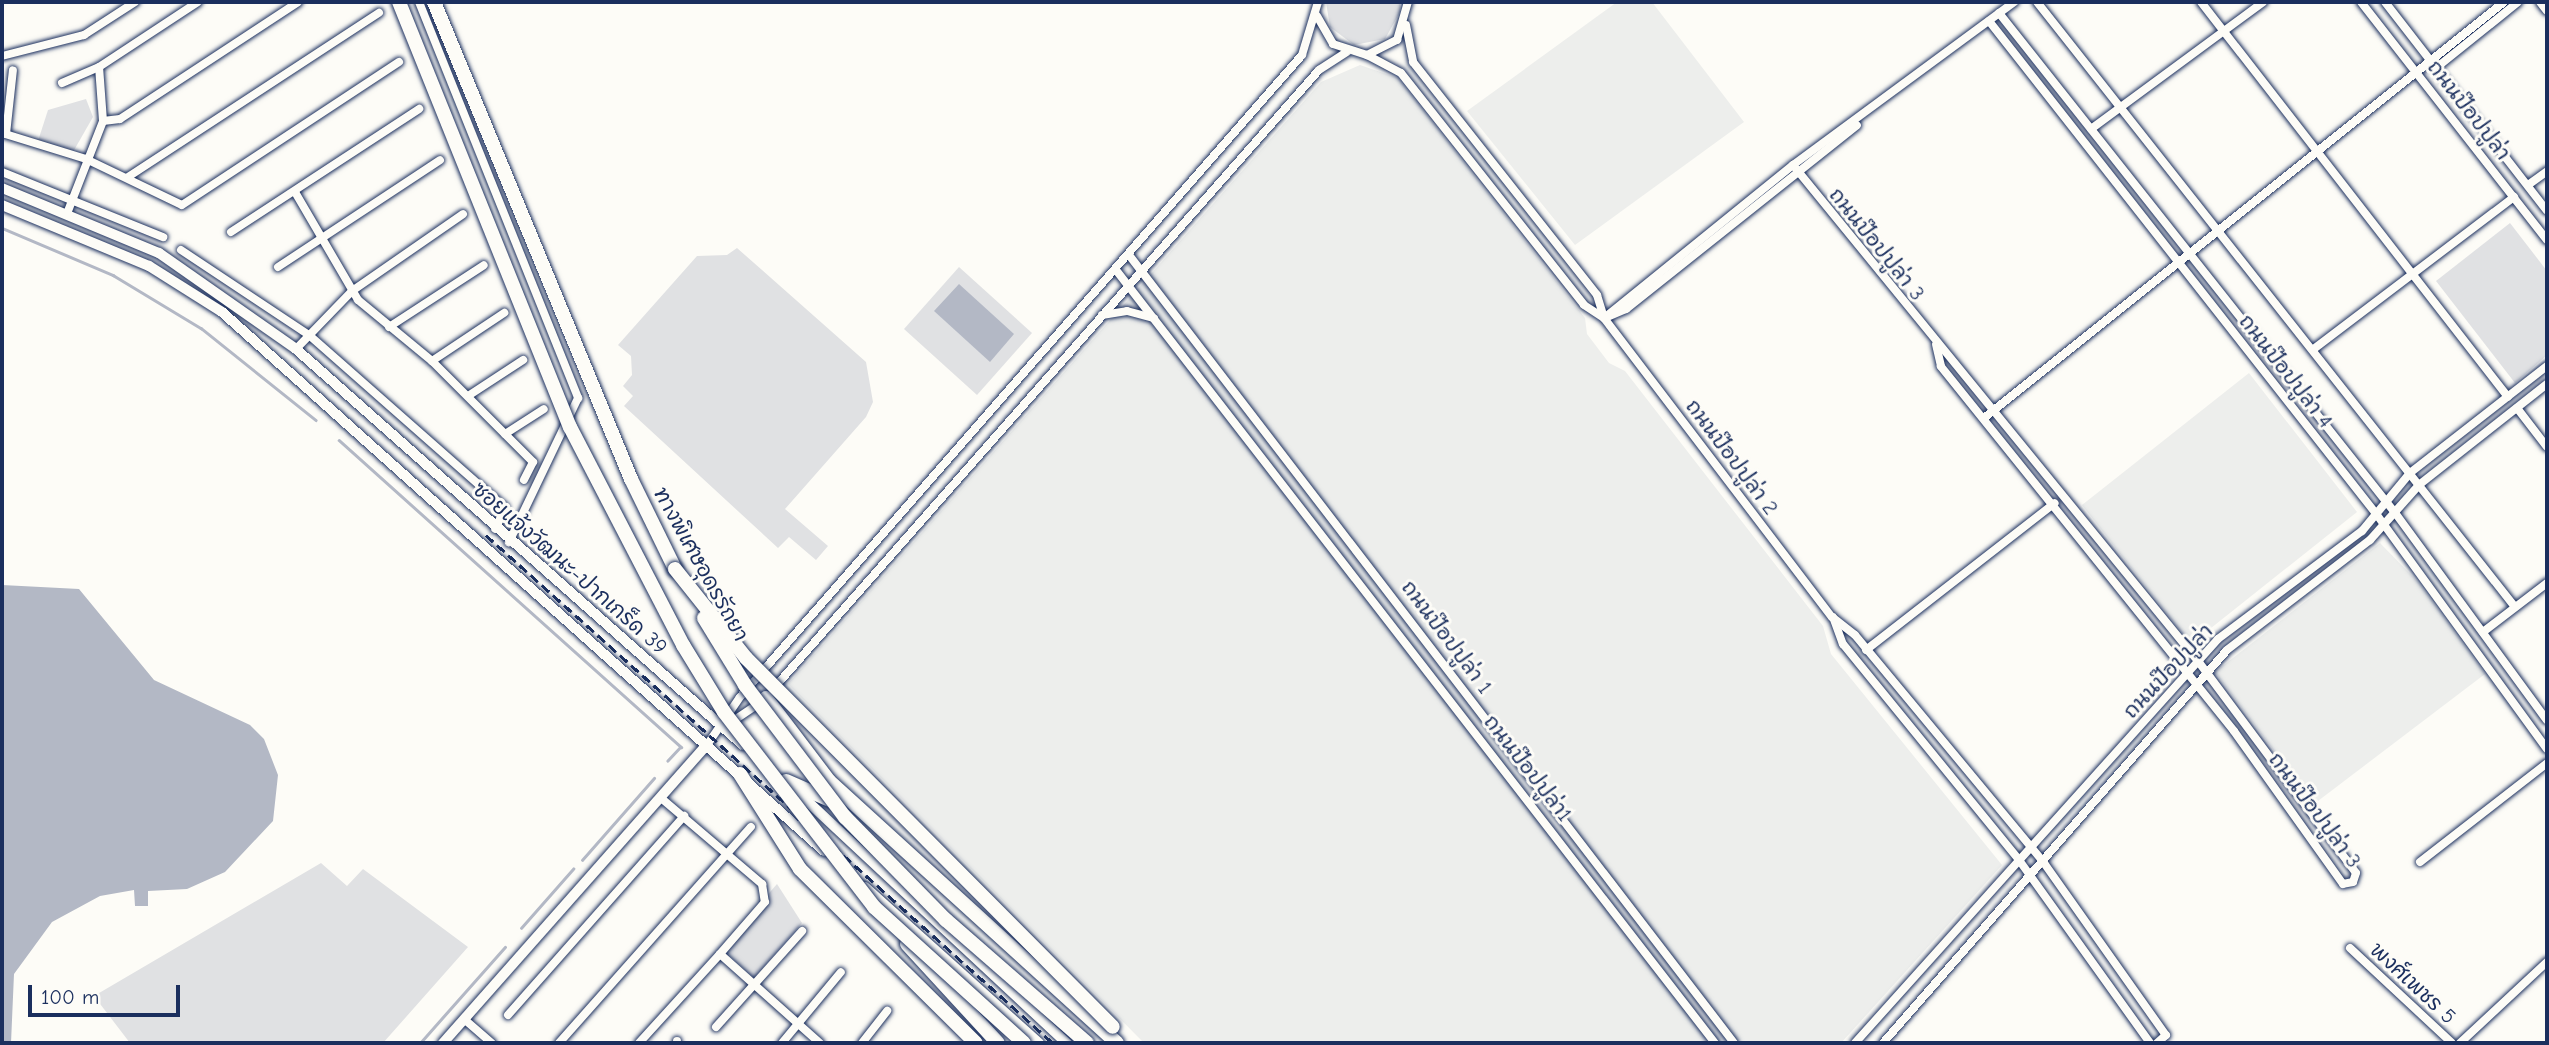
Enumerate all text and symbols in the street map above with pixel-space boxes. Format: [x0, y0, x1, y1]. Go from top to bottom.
street label: ถนนป๊อปปูล่า [2422, 55, 2516, 165]
street label: ถนนป๊อปปูล่า 3 [1824, 183, 1930, 305]
street label: ถนนป๊อปปูล่า 4 [2234, 309, 2338, 433]
street label: ถนนป๊อปปูล่า 2 [1680, 394, 1784, 520]
street label: ซอยแจ้งวัฒนะ-ปากเกร็ด 39 [467, 477, 673, 659]
street label: ทางพิเศษอุดรรัถยา [648, 483, 754, 645]
street label: ถนนป๊อปปูล่า 1 [1396, 575, 1498, 699]
street label: ถนนป๊อปปูล่า [2118, 619, 2218, 723]
street label: ถนนป๊อปปูล่า1 [1479, 710, 1577, 826]
street label: ถนนป๊อปปูล่า 3 [2264, 747, 2366, 873]
street label: พงศ์เพชร 5 [2365, 937, 2461, 1029]
scale bar [32, 972, 184, 1016]
text: 100 m [41, 985, 99, 1009]

